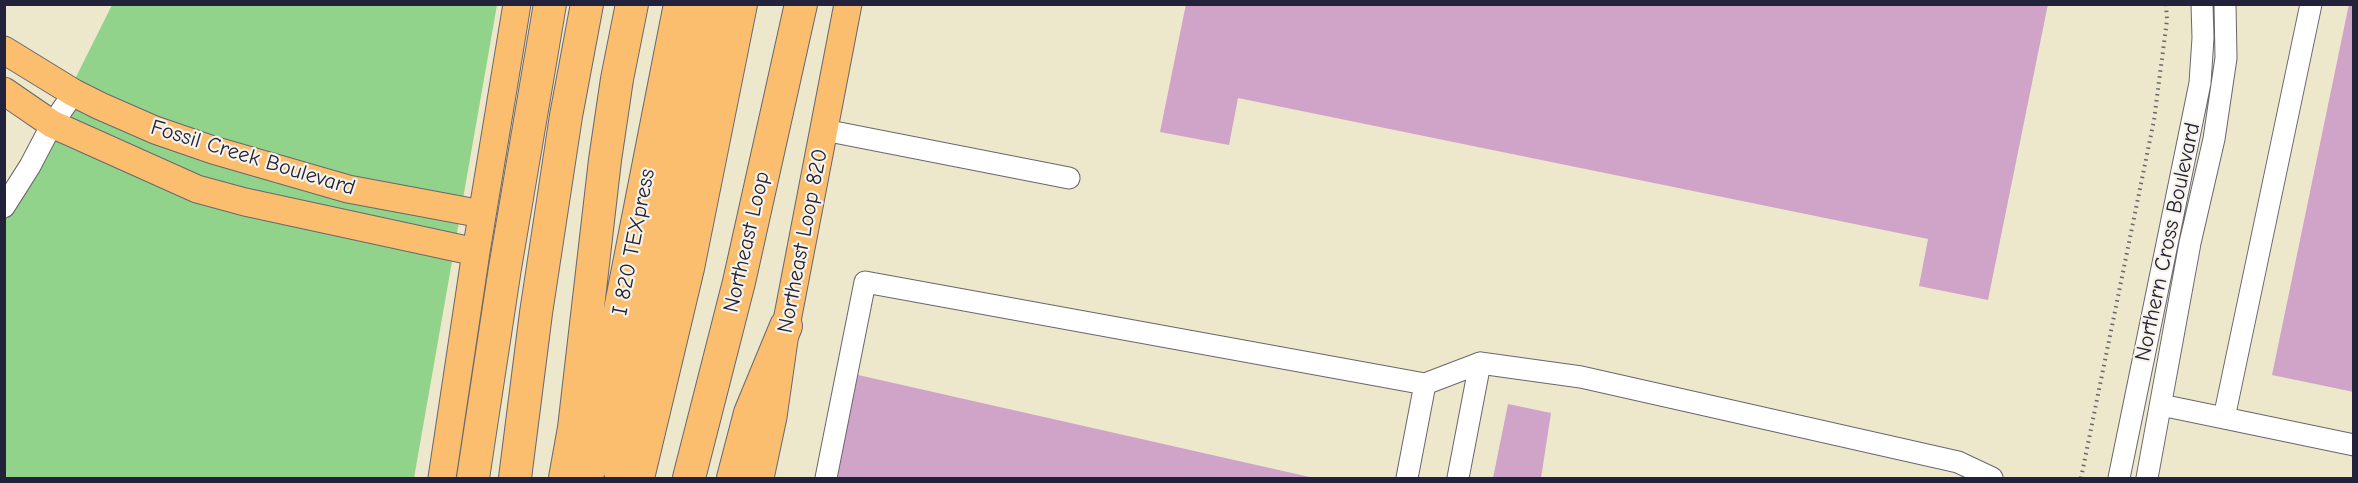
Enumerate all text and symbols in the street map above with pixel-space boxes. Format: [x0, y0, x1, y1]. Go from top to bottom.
street label: Fossil Creek Boulevard [148, 114, 358, 202]
street label: Northern Cross Boulevard [2130, 120, 2206, 364]
street label: Northeast Loop 820 [772, 147, 834, 335]
street label: I 820 TEXpress [607, 166, 661, 318]
street label: Northeast Loop [718, 169, 776, 315]

